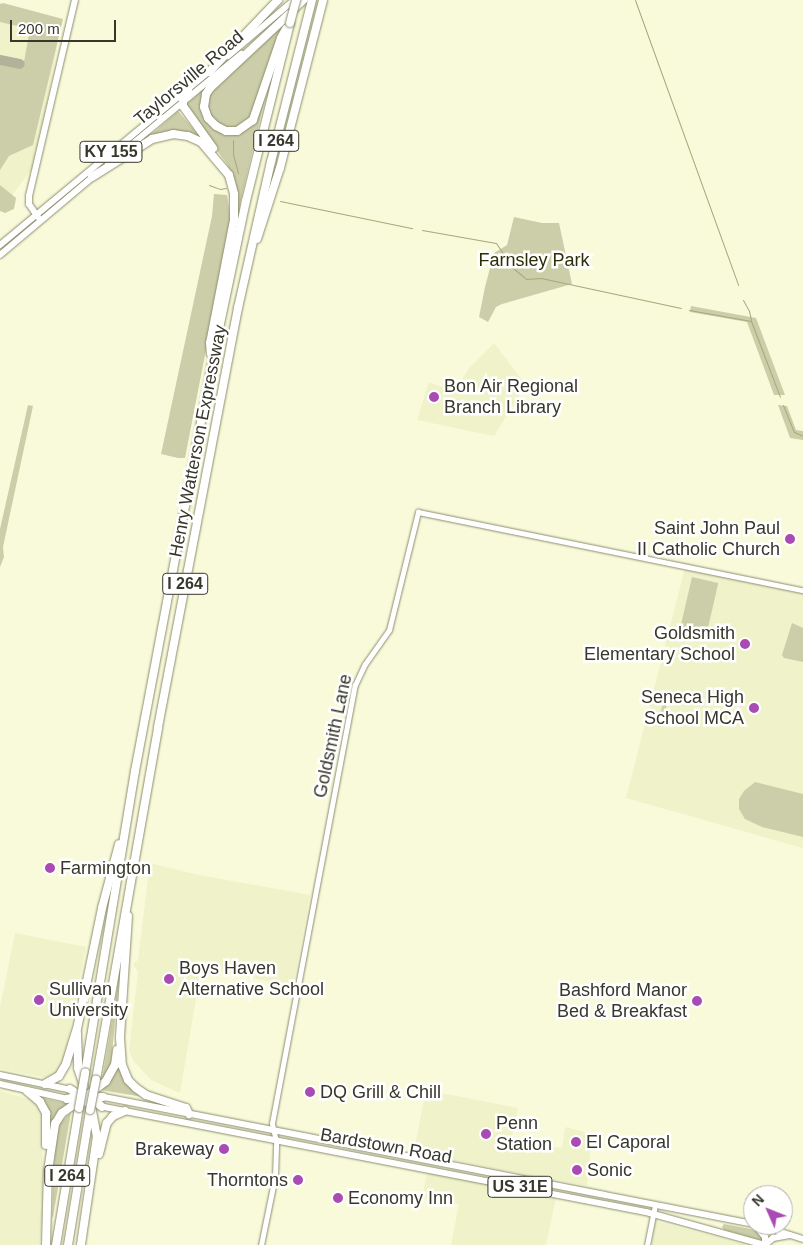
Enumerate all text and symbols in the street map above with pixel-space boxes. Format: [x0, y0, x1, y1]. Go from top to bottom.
scale bar [12, 10, 119, 42]
text: 200 m [18, 20, 60, 37]
street label: Taylorsville Road [130, 26, 248, 130]
road number: I 264 [252, 128, 300, 154]
road number: KY 155 [78, 138, 144, 166]
park label: Farnsley Park [478, 249, 590, 271]
street label: Henry Watterson Expressway [165, 323, 231, 559]
place label: Bon Air Regional Branch Library [444, 376, 579, 418]
marker: Bon Air Regional Branch Library [428, 391, 440, 403]
place label: Saint John Paul II Catholic Church [637, 518, 780, 560]
marker: Saint John Paul II Catholic Church [784, 533, 796, 545]
road number: I 264 [161, 570, 209, 598]
place label: Goldsmith Elementary School [584, 623, 735, 666]
marker: Goldsmith Elementary School [739, 638, 751, 650]
street label: Goldsmith Lane [309, 672, 357, 800]
place label: Seneca High School MCA [641, 687, 744, 730]
marker: Seneca High School MCA [748, 702, 760, 714]
place label: Farmington [60, 857, 151, 879]
marker: Farmington [44, 862, 56, 874]
place label: Boys Haven Alternative School [179, 958, 324, 1001]
marker: Boys Haven Alternative School [163, 973, 175, 985]
place label: Sullivan University [49, 979, 128, 1022]
place label: Bashford Manor Bed & Breakfast [557, 980, 687, 1022]
marker: Sullivan University [33, 994, 45, 1006]
marker: Bashford Manor Bed & Breakfast [691, 995, 703, 1007]
place label: DQ Grill & Chill [320, 1081, 441, 1103]
marker: DQ Grill & Chill [304, 1086, 316, 1098]
place label: Penn Station [496, 1113, 552, 1156]
street label: Bardstown Road [319, 1124, 453, 1168]
marker: Penn Station [480, 1128, 492, 1140]
place label: El Caporal [586, 1131, 670, 1153]
marker: El Caporal [570, 1136, 582, 1148]
place label: Brakeway [135, 1138, 214, 1160]
marker: Brakeway [218, 1143, 230, 1155]
place label: Sonic [587, 1159, 632, 1181]
road number: I 264 [43, 1162, 91, 1190]
marker: Sonic [571, 1164, 583, 1176]
place label: Thorntons [207, 1169, 288, 1191]
marker: Thorntons [292, 1174, 304, 1186]
road number: US 31E [486, 1174, 554, 1200]
north arrow [743, 1185, 793, 1235]
place label: Economy Inn [348, 1187, 453, 1209]
text: N [749, 1191, 767, 1209]
marker: Economy Inn [332, 1192, 344, 1204]

